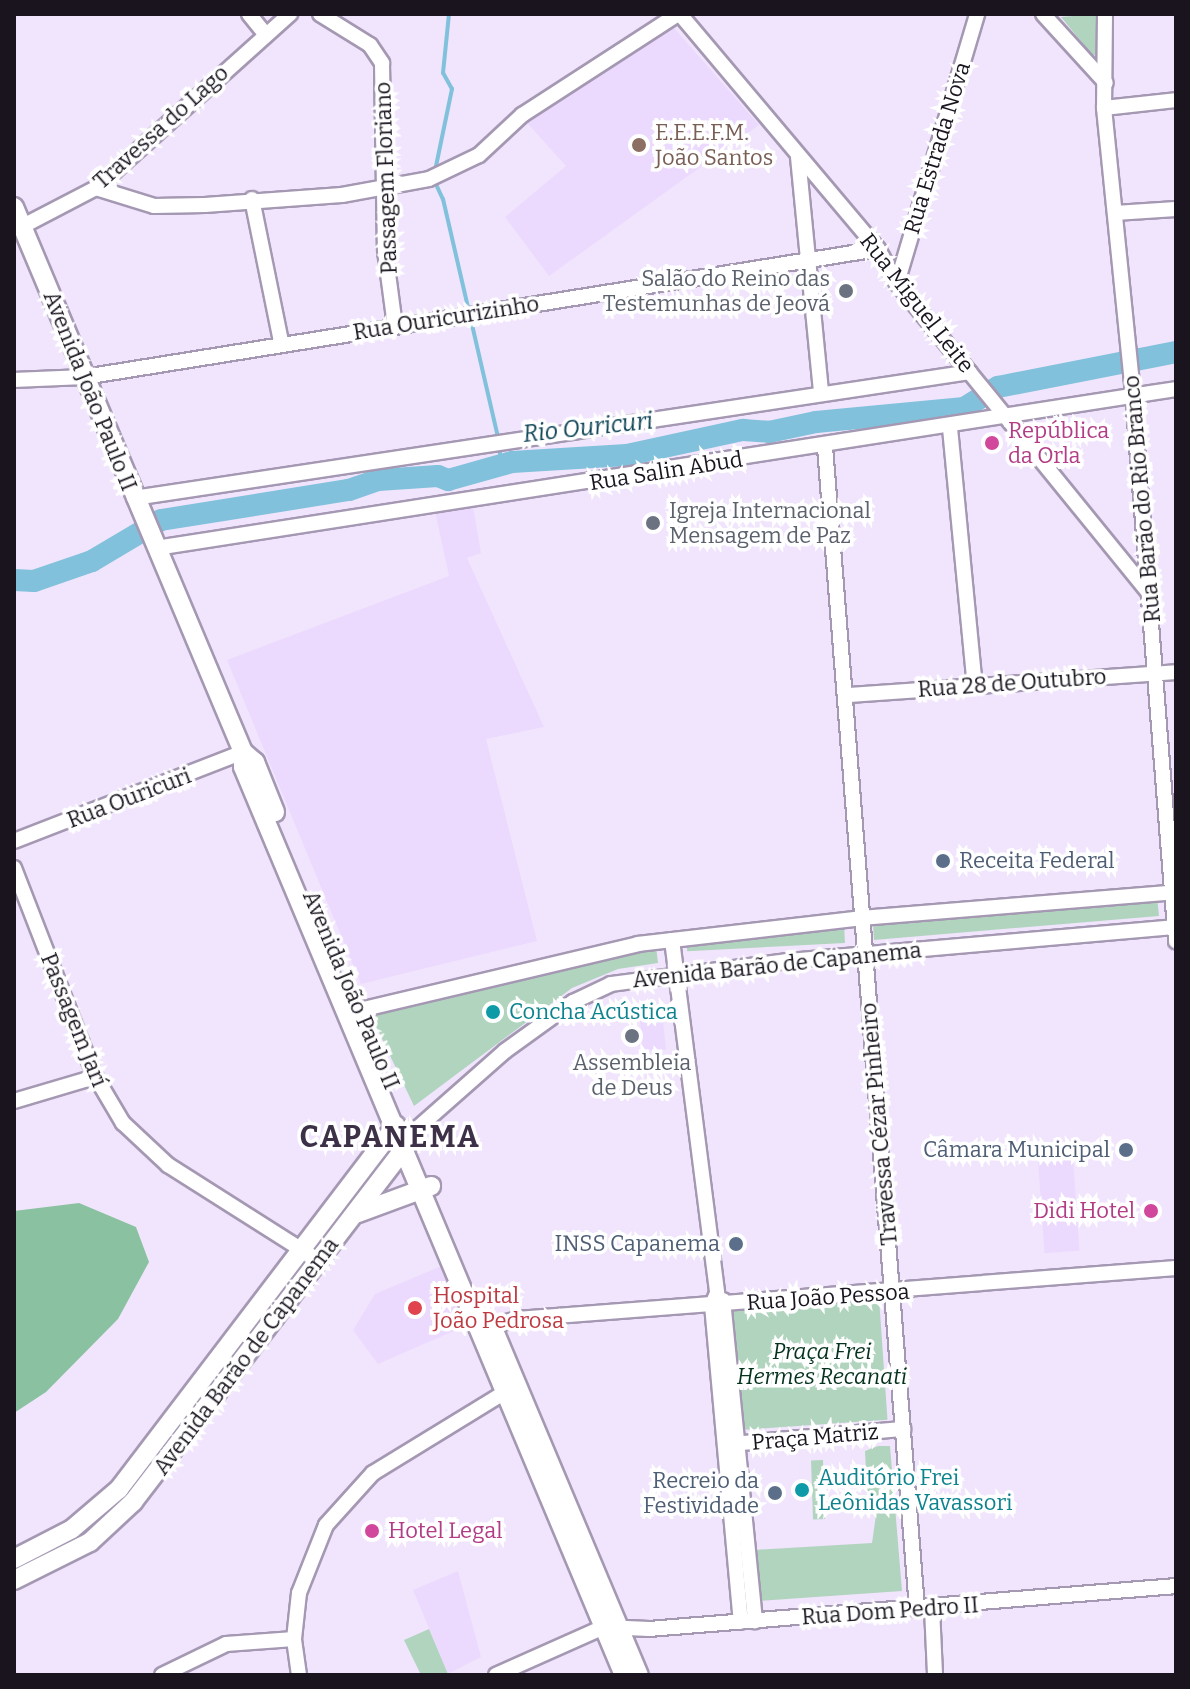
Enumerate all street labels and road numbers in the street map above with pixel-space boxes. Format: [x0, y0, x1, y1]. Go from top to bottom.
street label: Rua Estrada Nova [898, 59, 976, 237]
street label: Travessa do Lago [88, 60, 234, 194]
street label: Passagem Floriano [369, 81, 403, 275]
street label: Rua Miguel Leite [855, 228, 979, 378]
street label: Avenida João Paulo II [38, 287, 142, 495]
street label: Rua Ouricurizinho [351, 290, 541, 346]
street label: Rua Barão do Rio Branco [1118, 374, 1166, 624]
street label: Rua Salin Abud [587, 446, 745, 496]
street label: Rua 28 de Outubro [917, 663, 1107, 703]
street label: Rua Ouricuri [63, 762, 195, 834]
street label: Avenida João Paulo II [297, 887, 405, 1093]
street label: Avenida Barão de Capanema [631, 937, 923, 993]
street label: Passagem Jarí [35, 949, 113, 1091]
street label: Travessa Cézar Pinheiro [855, 1002, 903, 1246]
street label: Avenida Barão de Capanema [148, 1232, 344, 1480]
street label: Rua João Pessoa [746, 1278, 910, 1316]
street label: Praça Matriz [751, 1418, 879, 1456]
street label: Rua Dom Pedro II [801, 1592, 979, 1630]

